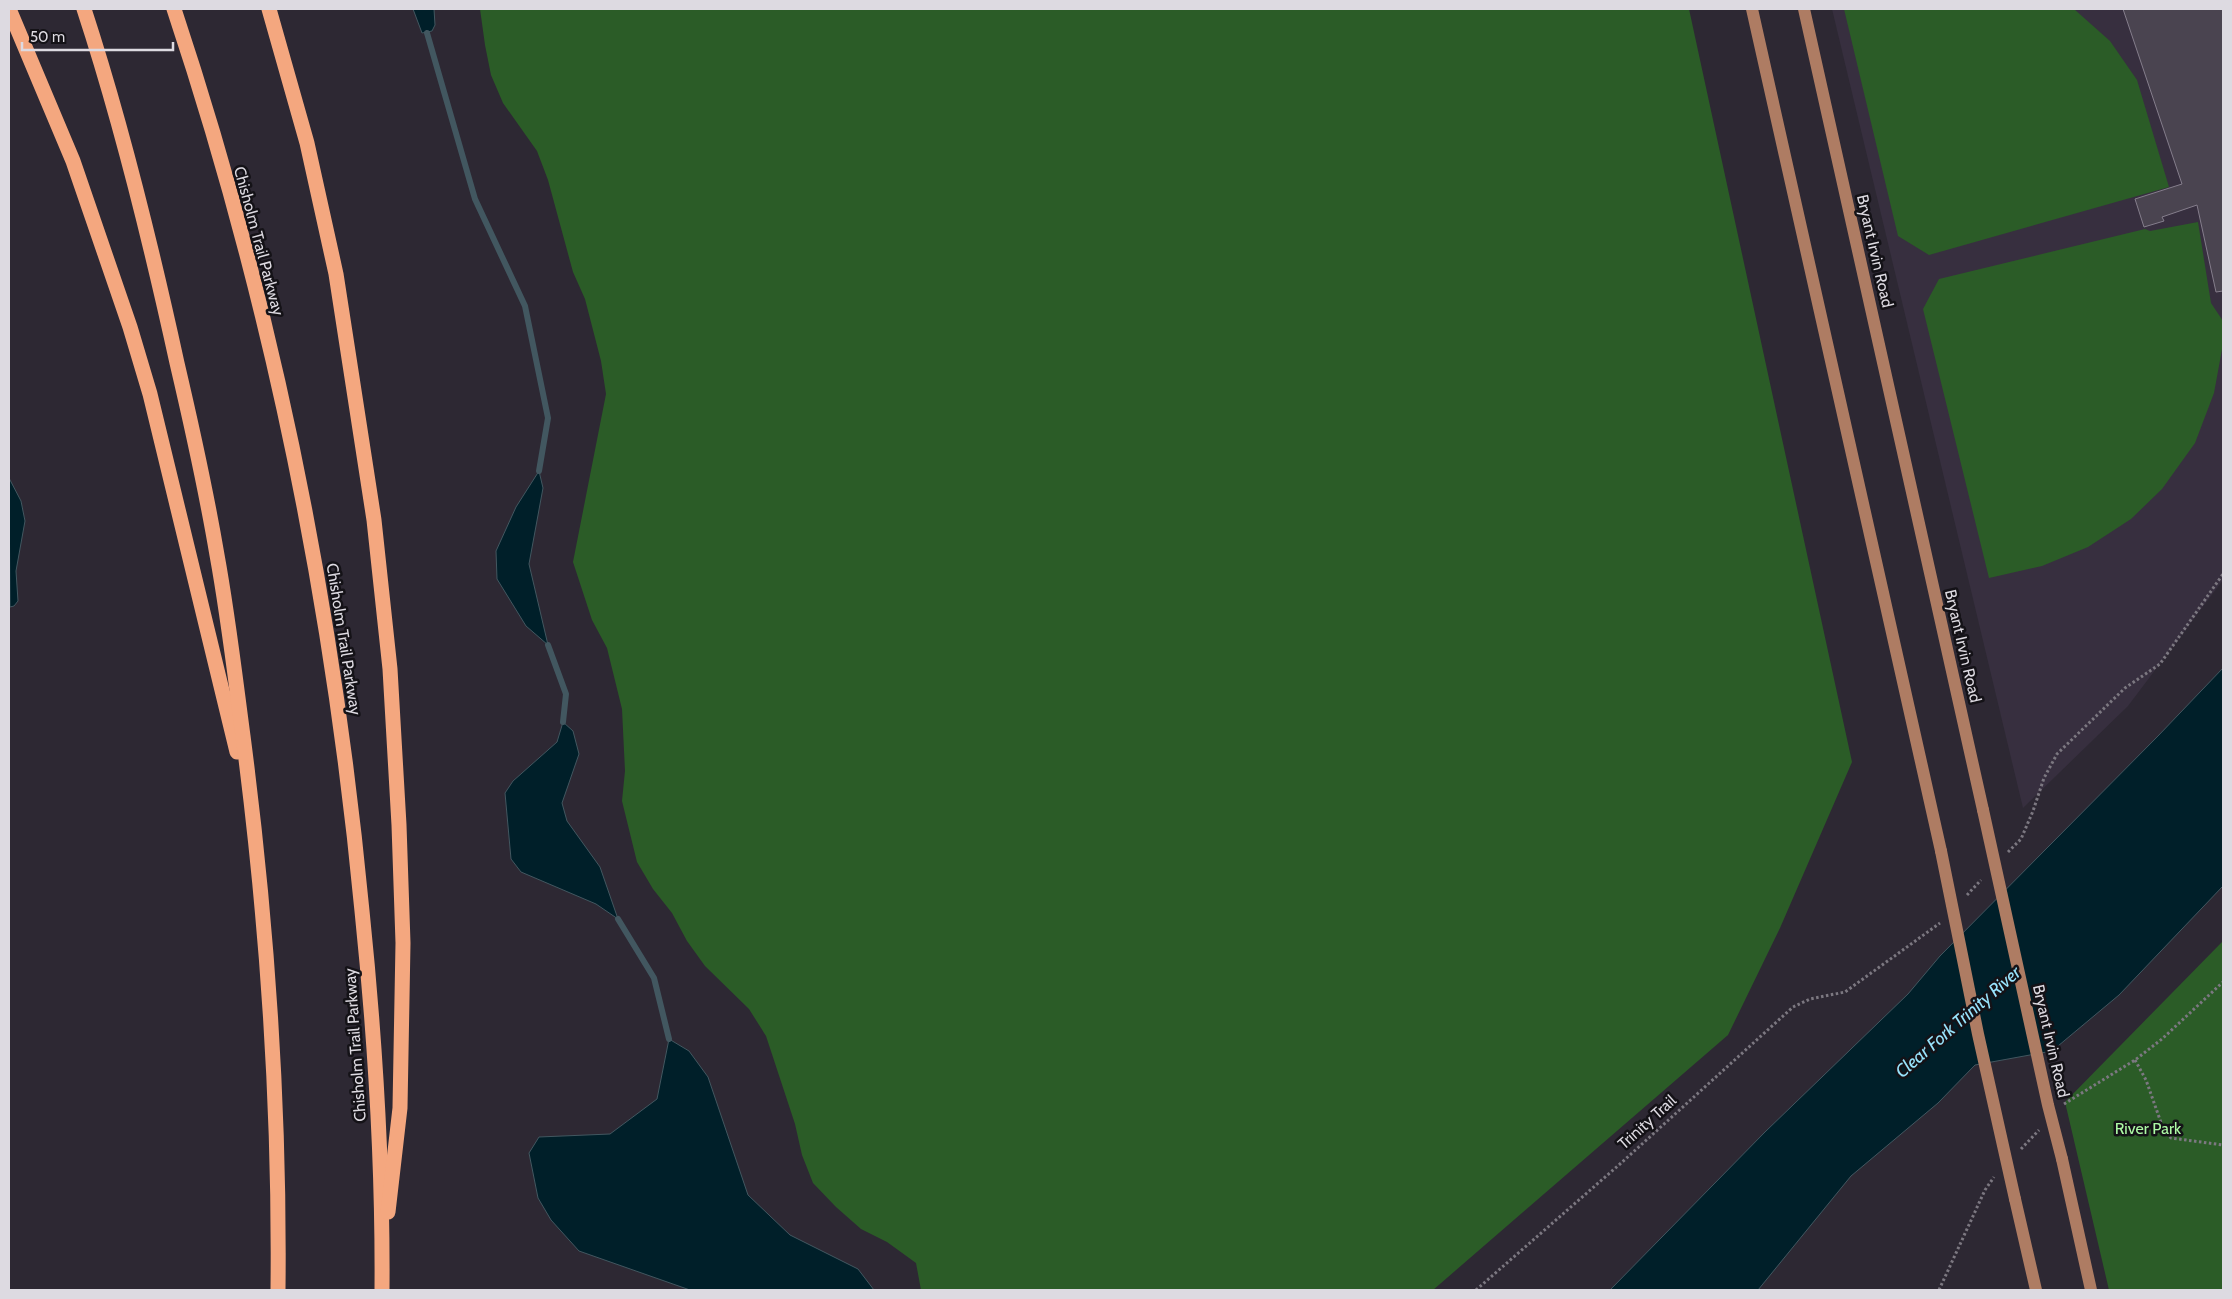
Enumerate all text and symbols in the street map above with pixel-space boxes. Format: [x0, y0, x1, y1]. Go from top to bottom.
scale bar [22, 20, 174, 52]
text: 50 m [30, 28, 65, 46]
street label: Chisholm Trail Parkway [230, 164, 288, 318]
street label: Bryant Irvin Road [1853, 193, 1897, 309]
street label: Chisholm Trail Parkway [323, 562, 365, 716]
street label: Bryant Irvin Road [1941, 588, 1985, 704]
water label: Clear Fork Trinity River [1891, 961, 2026, 1083]
street label: Chisholm Trail Parkway [340, 968, 370, 1122]
street label: Bryant Irvin Road [2029, 983, 2073, 1099]
street label: Trinity Trail [1614, 1091, 1680, 1153]
park label: River Park [2115, 1119, 2182, 1138]

